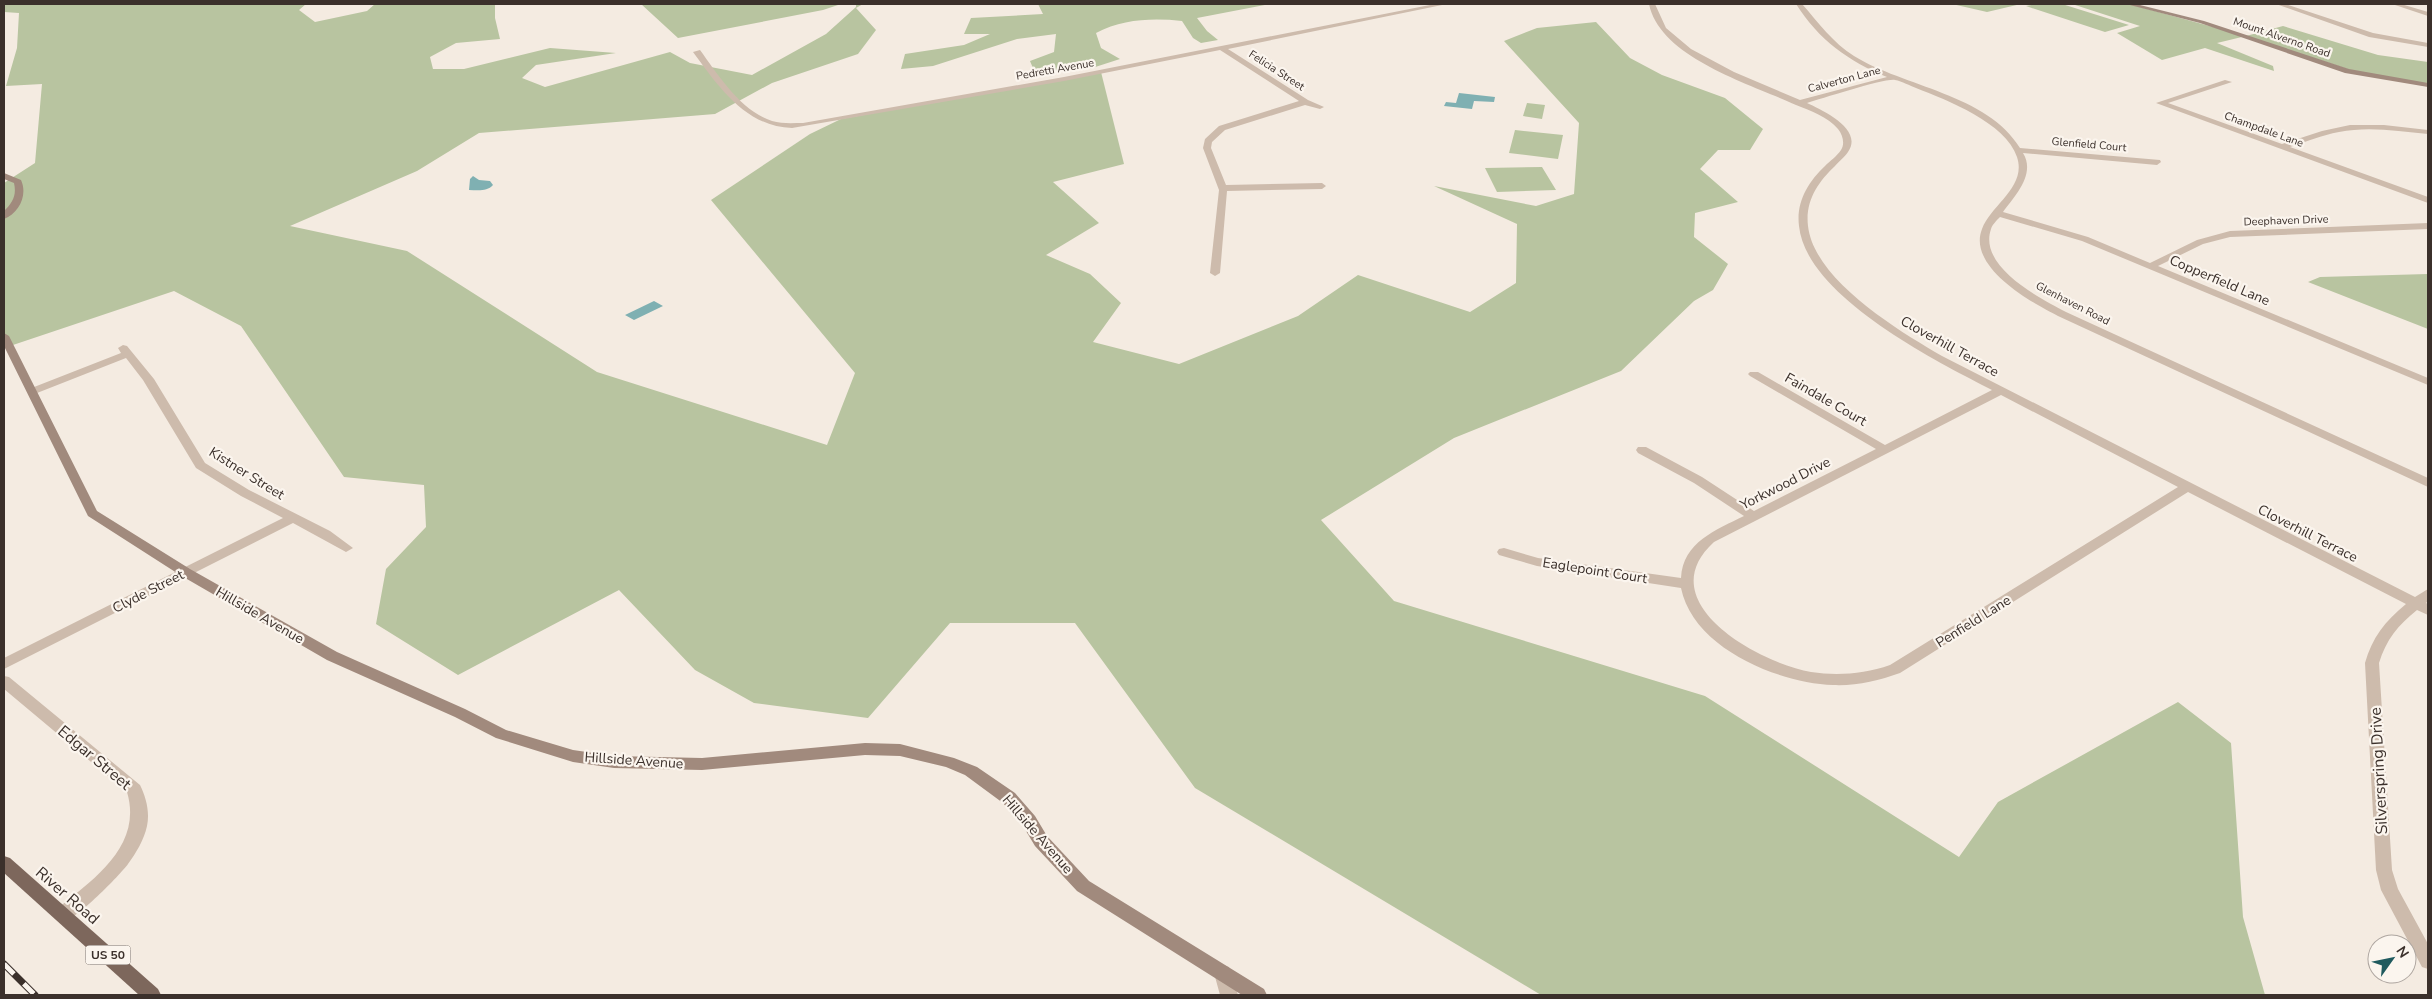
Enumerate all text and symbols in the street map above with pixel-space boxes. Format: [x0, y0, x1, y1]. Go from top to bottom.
street label: Mount Alverno Road [2231, 14, 2332, 61]
street label: Felicia Street [1246, 47, 1308, 94]
street label: Pedretti Avenue [1015, 55, 1095, 84]
street label: Calverton Lane [1806, 63, 1882, 96]
street label: Champdale Lane [2222, 108, 2306, 151]
street label: Glenfield Court [2051, 134, 2127, 155]
street label: Deephaven Drive [2243, 212, 2329, 229]
street label: Copperfield Lane [2167, 251, 2273, 310]
street label: Glenhaven Road [2033, 278, 2112, 329]
street label: Cloverhill Terrace [1897, 312, 2002, 381]
street label: Faindale Court [1781, 368, 1870, 431]
street label: Kistner Street [205, 443, 288, 504]
street label: Yorkwood Drive [1736, 453, 1834, 515]
street label: Cloverhill Terrace [2255, 500, 2361, 567]
street label: Eaglepoint Court [1541, 553, 1649, 588]
street label: Clyde Street [109, 565, 187, 618]
street label: Hillside Avenue [212, 582, 307, 648]
street label: Penfield Lane [1932, 591, 2015, 652]
street label: Silverspring Drive [2365, 707, 2393, 835]
street label: Edgar Street [53, 720, 136, 795]
street label: Hillside Avenue [584, 748, 684, 773]
street label: Hillside Avenue [998, 791, 1077, 878]
street label: River Road [31, 862, 104, 930]
north arrow [2367, 934, 2417, 984]
text: N [2392, 943, 2413, 962]
road number: US 50 [86, 946, 130, 964]

